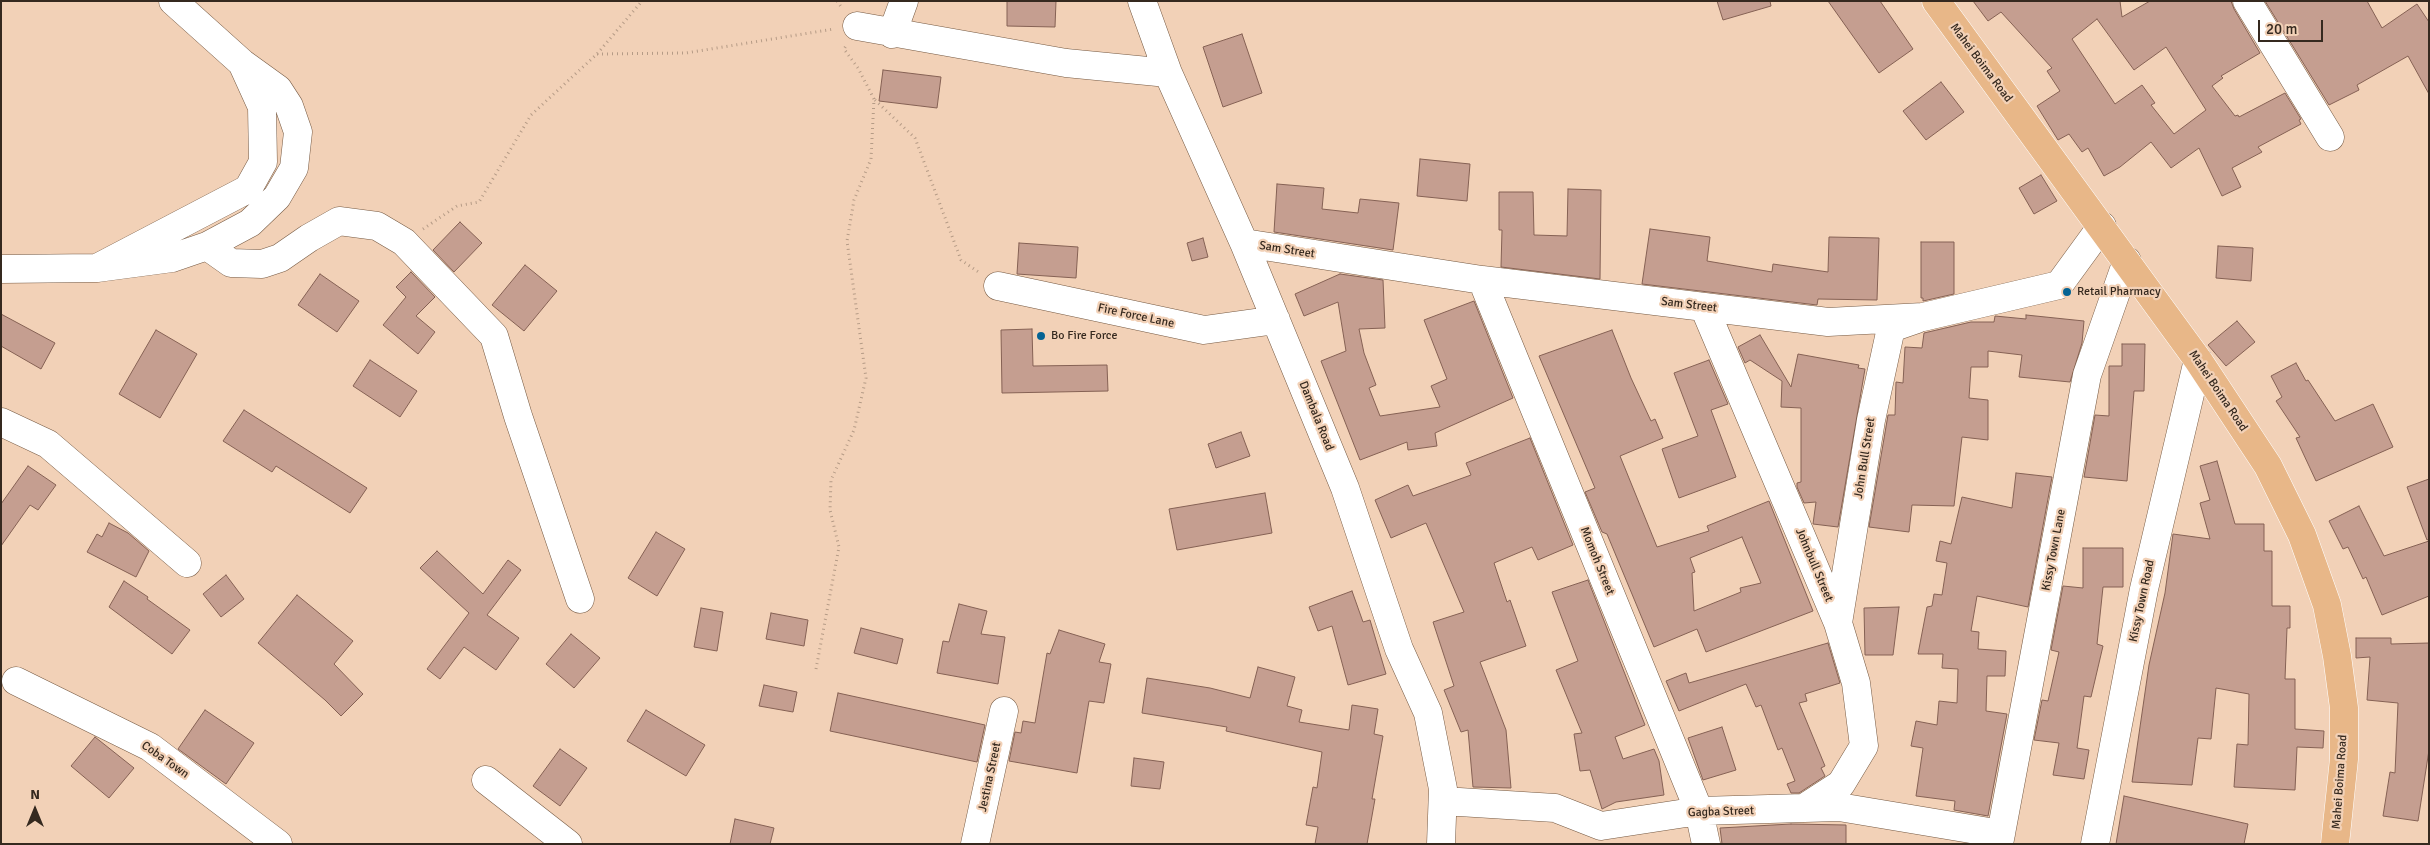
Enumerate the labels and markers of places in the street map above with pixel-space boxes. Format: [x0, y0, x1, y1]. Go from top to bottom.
place label: Retail Pharmacy [2077, 285, 2160, 299]
marker: Retail Pharmacy [2061, 286, 2073, 298]
place label: Bo Fire Force [1051, 329, 1117, 343]
marker: Bo Fire Force [1035, 330, 1047, 342]

